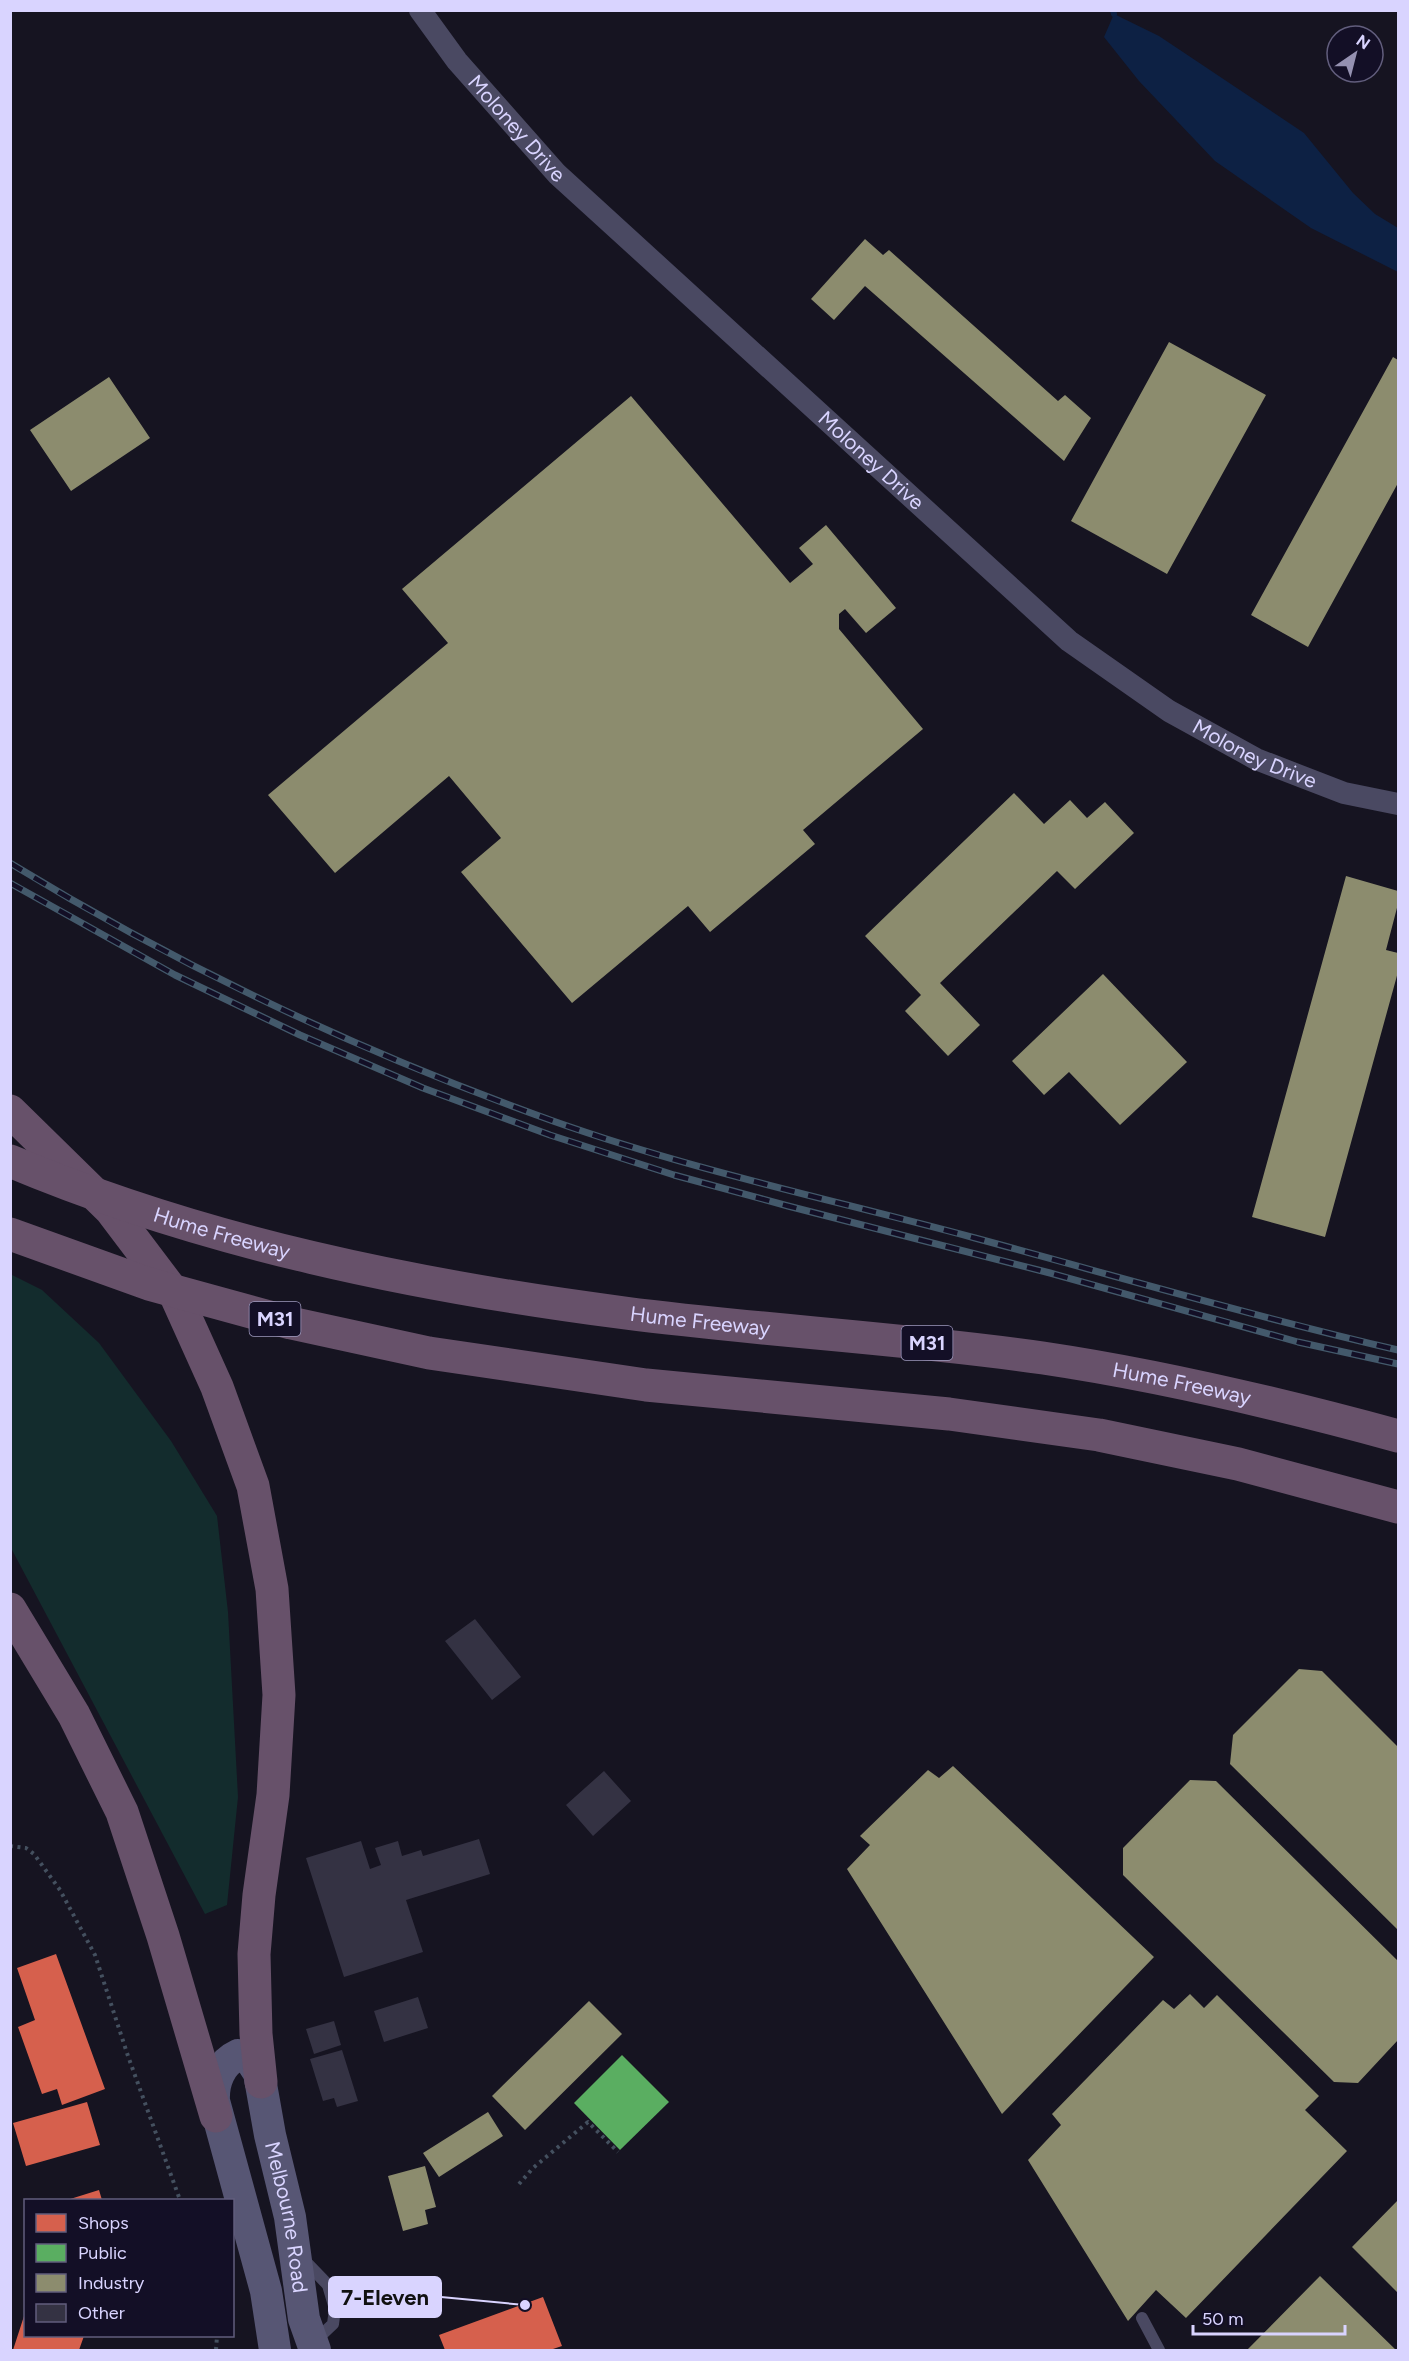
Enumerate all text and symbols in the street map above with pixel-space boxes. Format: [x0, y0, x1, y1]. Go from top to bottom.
north arrow [1325, 24, 1385, 84]
text: N [1353, 31, 1374, 53]
street label: Moloney Drive [463, 69, 570, 187]
street label: Moloney Drive [813, 406, 930, 515]
street label: Moloney Drive [1188, 714, 1320, 793]
street label: Hume Freeway [150, 1202, 293, 1264]
street label: Hume Freeway [629, 1301, 771, 1341]
road number: M31 [250, 1302, 300, 1336]
road number: M31 [902, 1326, 952, 1360]
street label: Hume Freeway [1111, 1357, 1254, 1410]
street label: Melbourne Road [260, 2139, 313, 2294]
legend [24, 2199, 234, 2337]
text: Shops [78, 2212, 129, 2234]
text: Public [78, 2242, 127, 2264]
text: Industry [78, 2272, 145, 2294]
callout: 7-Eleven [329, 2277, 441, 2317]
text: 7-Eleven [341, 2284, 429, 2311]
scale bar [1193, 2298, 1344, 2336]
text: Other [78, 2302, 125, 2324]
text: 50 m [1202, 2308, 1244, 2330]

